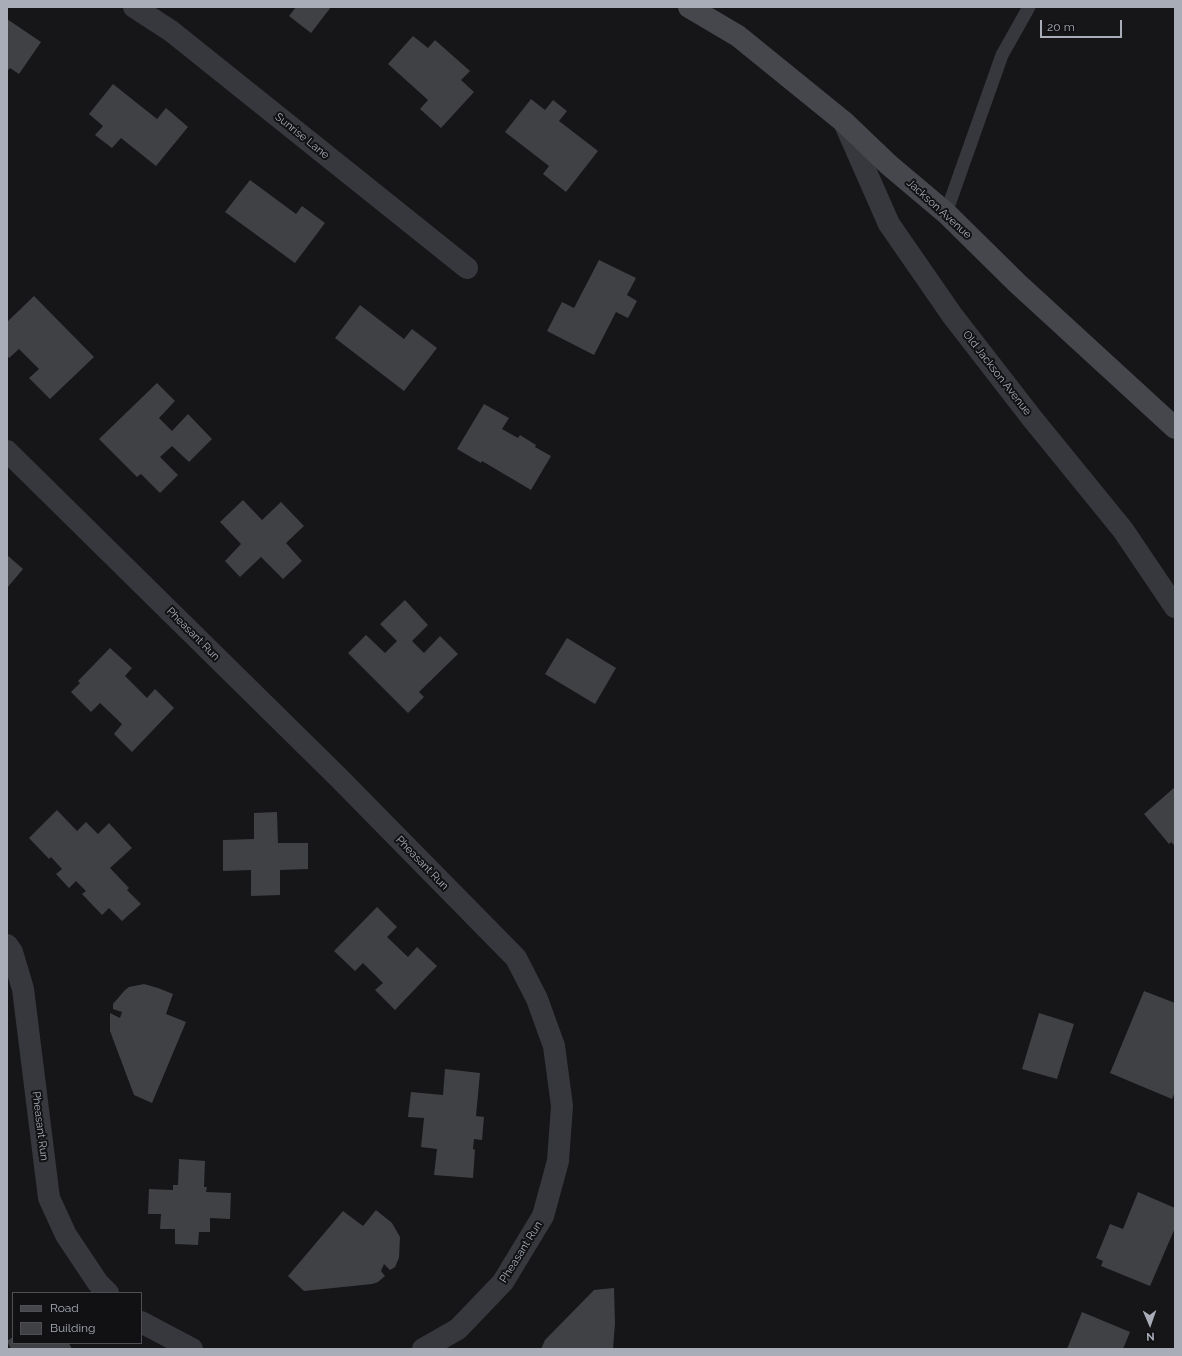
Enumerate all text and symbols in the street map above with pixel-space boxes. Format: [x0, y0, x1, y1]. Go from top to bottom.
scale bar [1042, 12, 1124, 38]
text: 20 m [1047, 20, 1075, 34]
street label: Sunrise Lane [272, 110, 332, 162]
street label: Jackson Avenue [904, 176, 974, 242]
street label: Old Jackson Avenue [960, 328, 1034, 418]
street label: Pheasant Run [164, 605, 222, 663]
street label: Pheasant Run [393, 833, 451, 893]
street label: Pheasant Run [29, 1091, 51, 1161]
street label: Pheasant Run [497, 1219, 545, 1285]
legend [12, 1292, 142, 1344]
text: Road [50, 1301, 79, 1315]
north arrow [1130, 1304, 1170, 1344]
text: Building [50, 1321, 96, 1335]
text: N [1146, 1330, 1155, 1343]

